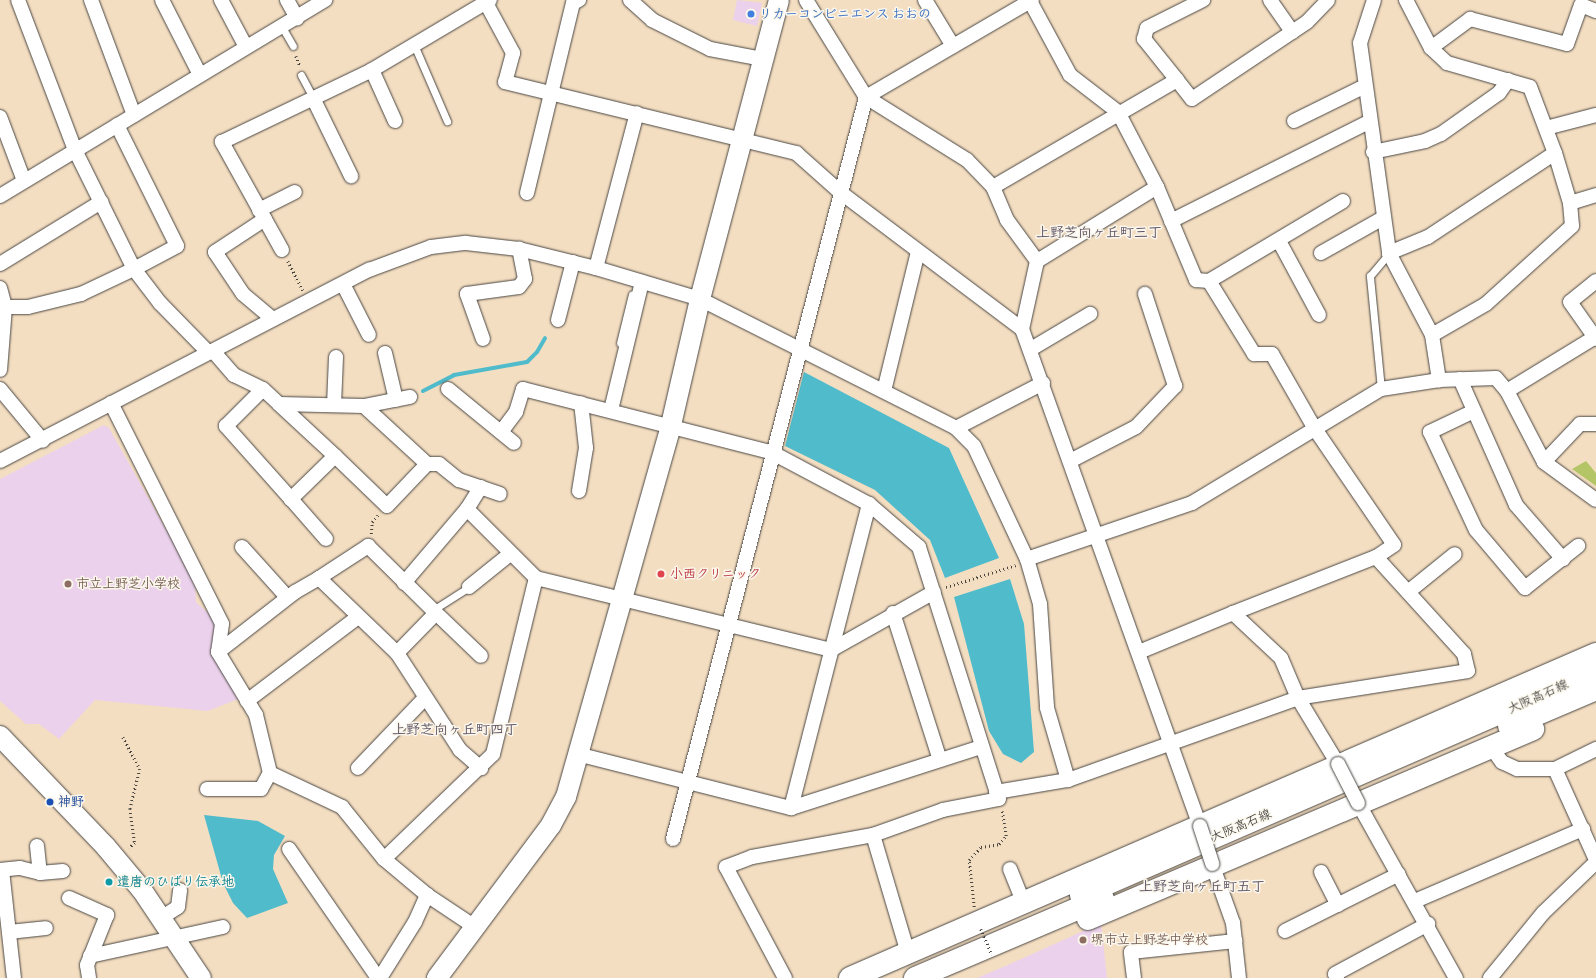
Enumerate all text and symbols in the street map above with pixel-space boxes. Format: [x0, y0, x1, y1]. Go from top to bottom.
place label: リカーコンビニエンス おおの [759, 6, 931, 22]
marker: リカーコンビニエンス おおの [746, 9, 756, 19]
district label: 上野芝向ヶ丘町三丁 [1036, 224, 1162, 240]
place label: 小西クリニック [670, 566, 761, 582]
marker: 小西クリニック [655, 568, 667, 580]
place label: 市立上野芝小学校 [76, 576, 180, 592]
marker: 市立上野芝小学校 [63, 579, 73, 589]
street label: 大阪高石線 [1505, 677, 1571, 717]
district label: 上野芝向ヶ丘町四丁 [392, 721, 518, 737]
place label: 神野 [58, 794, 84, 810]
marker: 神野 [45, 797, 55, 807]
street label: 大阪高石線 [1208, 806, 1274, 846]
place label: 遣唐のひばり伝承地 [117, 874, 234, 890]
marker: 遣唐のひばり伝承地 [104, 877, 114, 887]
district label: 上野芝向ヶ丘町五丁 [1139, 878, 1265, 894]
place label: 堺市立上野芝中学校 [1091, 932, 1208, 948]
marker: 堺市立上野芝中学校 [1078, 935, 1088, 945]

